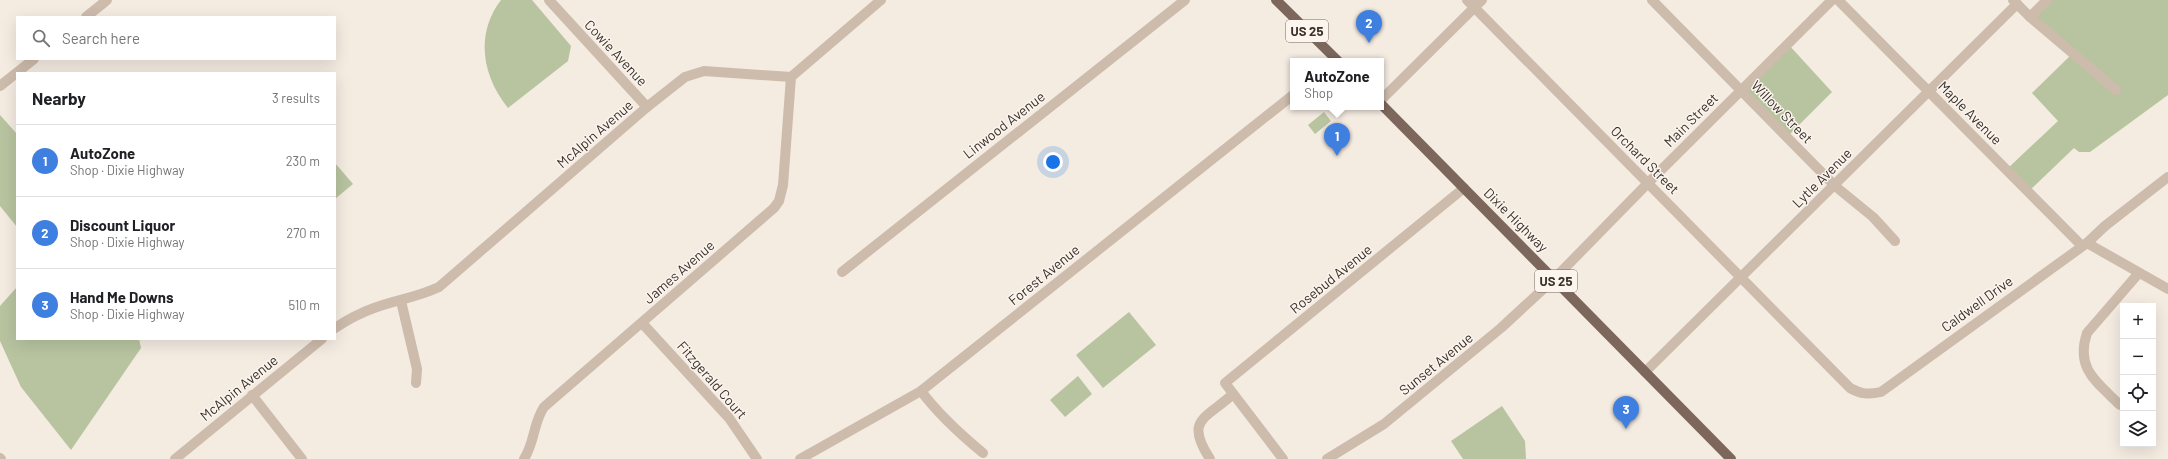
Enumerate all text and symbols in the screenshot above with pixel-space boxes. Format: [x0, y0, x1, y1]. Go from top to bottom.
pin: 2 [1356, 10, 1382, 43]
search box [16, 16, 336, 60]
street label: Cowie Avenue [581, 16, 651, 89]
road number: US 25 [1286, 20, 1328, 42]
icon: search [30, 27, 52, 49]
text: Search here [62, 29, 140, 47]
popup [1290, 58, 1384, 110]
text: AutoZone [1304, 67, 1370, 85]
street label: Willow Street [1748, 77, 1817, 147]
street label: Maple Avenue [1935, 77, 2006, 148]
text: Shop [1304, 85, 1333, 101]
street label: Linwood Avenue [959, 87, 1048, 162]
text: Nearby [32, 88, 86, 108]
street label: Main Street [1660, 89, 1721, 150]
text: 3 results [272, 90, 320, 106]
street label: McAlpin Avenue [553, 96, 636, 171]
street label: Orchard Street [1608, 122, 1683, 197]
pin: 1 [1324, 123, 1350, 156]
text: AutoZone [70, 144, 135, 162]
street label: Lytle Avenue [1788, 144, 1855, 211]
your location [1043, 152, 1063, 172]
text: 1 [43, 153, 47, 169]
text: 230 m [286, 153, 320, 169]
text: Shop · Dixie Highway [70, 162, 185, 178]
street label: Dixie Highway [1481, 184, 1552, 256]
text: Discount Liquor [70, 216, 175, 234]
text: 2 [41, 225, 49, 241]
text: 270 m [286, 225, 320, 241]
text: Shop · Dixie Highway [70, 234, 185, 250]
street label: James Avenue [640, 236, 717, 307]
street label: Rosebud Avenue [1286, 240, 1375, 317]
street label: Forest Avenue [1005, 241, 1083, 308]
road number: US 25 [1535, 270, 1577, 292]
street label: Caldwell Drive [1938, 272, 2016, 335]
text: Hand Me Downs [70, 288, 174, 306]
text: 3 [41, 297, 49, 313]
text: 510 m [288, 297, 320, 313]
map controls [2120, 303, 2156, 447]
button: + [2120, 303, 2156, 339]
text: Shop · Dixie Highway [70, 306, 185, 322]
street label: Sunset Avenue [1395, 329, 1476, 398]
street label: Fitzgerald Court [674, 337, 751, 422]
button: − [2120, 339, 2156, 375]
street label: McAlpin Avenue [196, 351, 281, 424]
button: locate [2120, 375, 2156, 411]
pin: 3 [1613, 396, 1639, 429]
button: layers [2120, 411, 2156, 447]

